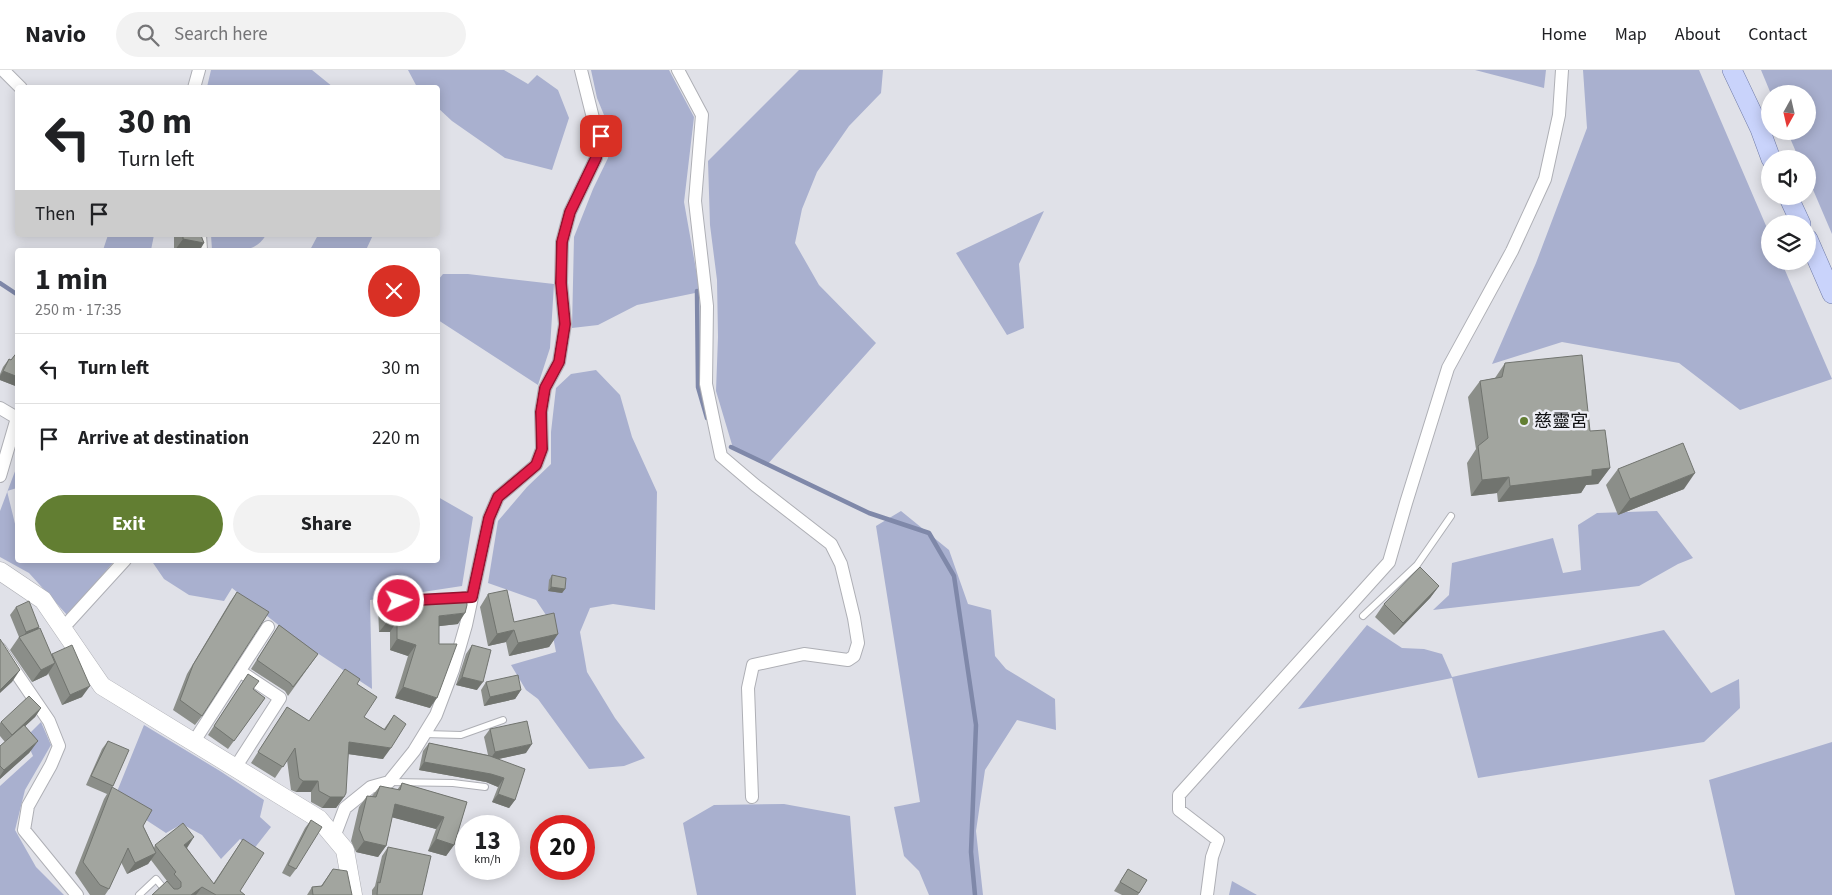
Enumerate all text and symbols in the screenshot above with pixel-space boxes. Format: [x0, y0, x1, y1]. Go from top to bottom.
search box [116, 12, 466, 57]
text: Navio [25, 17, 86, 52]
icon: search [134, 21, 162, 49]
text: Search here [174, 21, 268, 48]
text: Home [1541, 22, 1587, 47]
text: Map [1615, 22, 1647, 47]
text: About [1675, 22, 1720, 47]
text: Contact [1748, 22, 1807, 47]
north arrow [1761, 85, 1816, 140]
map controls [1761, 85, 1816, 270]
text: 30 m [118, 97, 192, 147]
icon: left [35, 105, 100, 170]
pin [580, 115, 622, 157]
icon: arrive [587, 122, 615, 150]
text: Turn left [118, 143, 194, 175]
button: sound [1761, 150, 1816, 205]
icon: arrive [85, 200, 113, 228]
text: Then [35, 201, 75, 228]
button: layers [1761, 215, 1816, 270]
text: 1 min [35, 258, 108, 301]
button: close [368, 265, 420, 317]
text: 250 m · 17:35 [35, 299, 122, 321]
icon: left [35, 355, 63, 383]
text: Turn left [78, 355, 149, 382]
text: 30 m [382, 355, 420, 382]
place label: 慈靈宮 [1534, 409, 1588, 434]
marker: 慈靈宮 [1518, 415, 1530, 427]
icon: arrive [35, 425, 63, 453]
text: Arrive at destination [78, 425, 249, 452]
text: 220 m [372, 425, 420, 452]
button: Exit [35, 495, 223, 553]
button: Share [233, 495, 420, 553]
position arrow [372, 574, 424, 626]
speed limit sign: 20 [530, 815, 595, 880]
text: 13 [474, 823, 501, 859]
text: km/h [474, 851, 501, 868]

